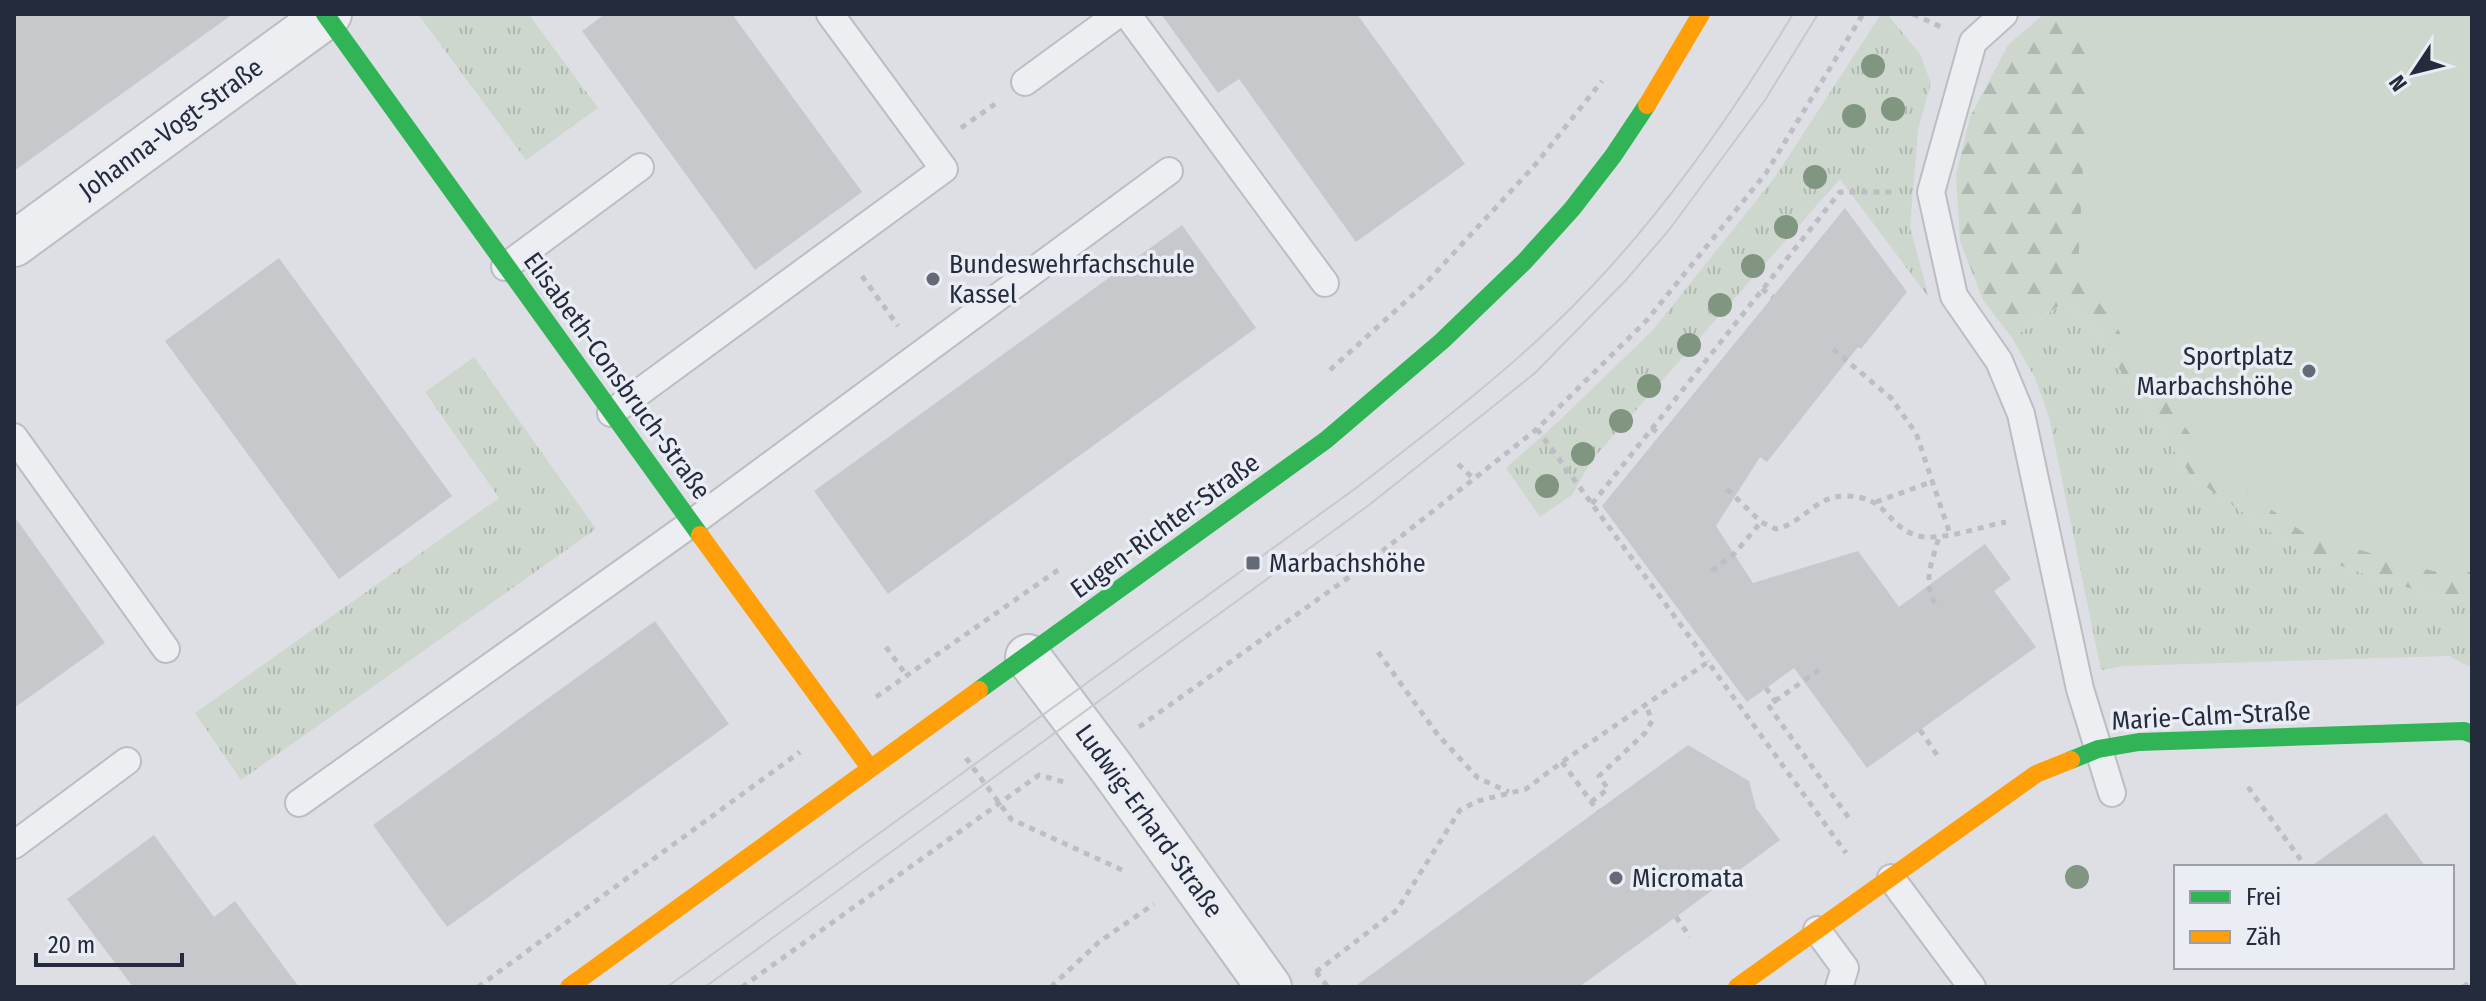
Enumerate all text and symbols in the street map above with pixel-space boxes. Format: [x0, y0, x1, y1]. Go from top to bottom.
north arrow [2374, 32, 2454, 112]
street label: Johanna-Vogt-Straße [73, 52, 269, 206]
text: N [2383, 70, 2413, 96]
street label: Elisabeth-Consbruch-Straße [517, 246, 717, 506]
place label: Bundeswehrfachschule Kassel [949, 249, 1195, 310]
marker: Bundeswehrfachschule Kassel [924, 270, 942, 288]
place label: Sportplatz Marbachshöhe [2137, 341, 2293, 402]
marker: Sportplatz Marbachshöhe [2300, 362, 2318, 380]
street label: Eugen-Richter-Straße [1065, 447, 1265, 605]
place label: Marbachshöhe [1269, 548, 1426, 579]
marker: Marbachshöhe [1244, 554, 1262, 572]
street label: Marie-Calm-Straße [2111, 695, 2311, 737]
street label: Ludwig-Erhard-Straße [1068, 718, 1230, 924]
place label: Micromata [1632, 863, 1744, 894]
legend [2174, 865, 2454, 969]
marker: Micromata [1607, 869, 1625, 887]
text: Frei [2246, 883, 2281, 911]
scale bar [36, 917, 182, 967]
text: Zäh [2246, 923, 2281, 951]
text: 20 m [48, 931, 95, 959]

